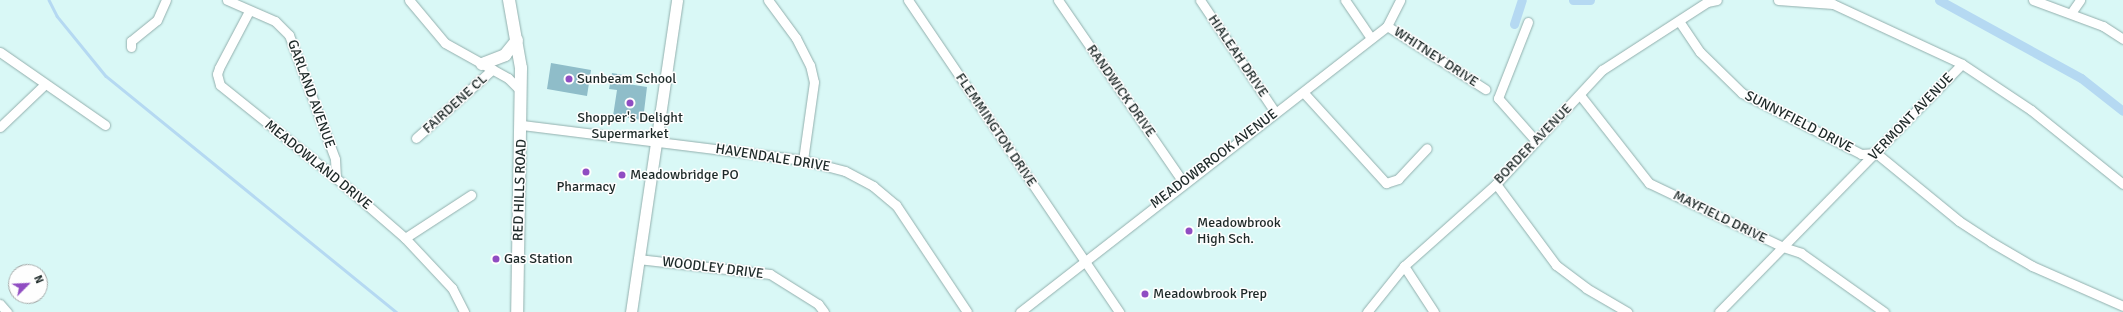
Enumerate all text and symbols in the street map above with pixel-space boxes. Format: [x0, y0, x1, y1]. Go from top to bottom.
street label: HIALEAH DRIVE [1204, 12, 1272, 100]
street label: WHITNEY DRIVE [1391, 23, 1481, 91]
street label: GARLAND AVENUE [284, 38, 338, 150]
street label: RANDWICK DRIVE [1083, 42, 1159, 140]
street label: FLEMMINGTON DRIVE [952, 70, 1040, 190]
street label: VERMONT AVENUE [1865, 70, 1957, 164]
street label: FAIRDENE CL [419, 71, 491, 137]
place label: Sunbeam School [577, 71, 676, 87]
marker: Sunbeam School [564, 74, 574, 84]
street label: SUNNYFIELD DRIVE [1742, 87, 1856, 157]
marker: Shopper's Delight Supermarket [625, 98, 635, 108]
street label: BORDER AVENUE [1490, 100, 1576, 188]
street label: MEADOWBROOK AVENUE [1147, 106, 1281, 212]
place label: Shopper's Delight Supermarket [577, 110, 683, 142]
street label: MEADOWLAND DRIVE [261, 117, 375, 213]
street label: RED HILLS ROAD [510, 139, 530, 241]
street label: HAVENDALE DRIVE [714, 141, 832, 175]
marker: Pharmacy [581, 167, 591, 177]
place label: Meadowbridge PO [630, 167, 739, 183]
marker: Meadowbridge PO [617, 170, 627, 180]
place label: Pharmacy [556, 179, 616, 195]
street label: MAYFIELD DRIVE [1670, 187, 1770, 247]
place label: Meadowbrook High Sch. [1197, 215, 1281, 248]
marker: Meadowbrook High Sch. [1184, 226, 1194, 236]
place label: Gas Station [504, 251, 573, 267]
street label: WOODLEY DRIVE [661, 253, 765, 283]
marker: Gas Station [491, 254, 501, 264]
north arrow [8, 264, 48, 304]
text: N [31, 273, 46, 285]
place label: Meadowbrook Prep [1153, 286, 1267, 302]
marker: Meadowbrook Prep [1140, 289, 1150, 299]

